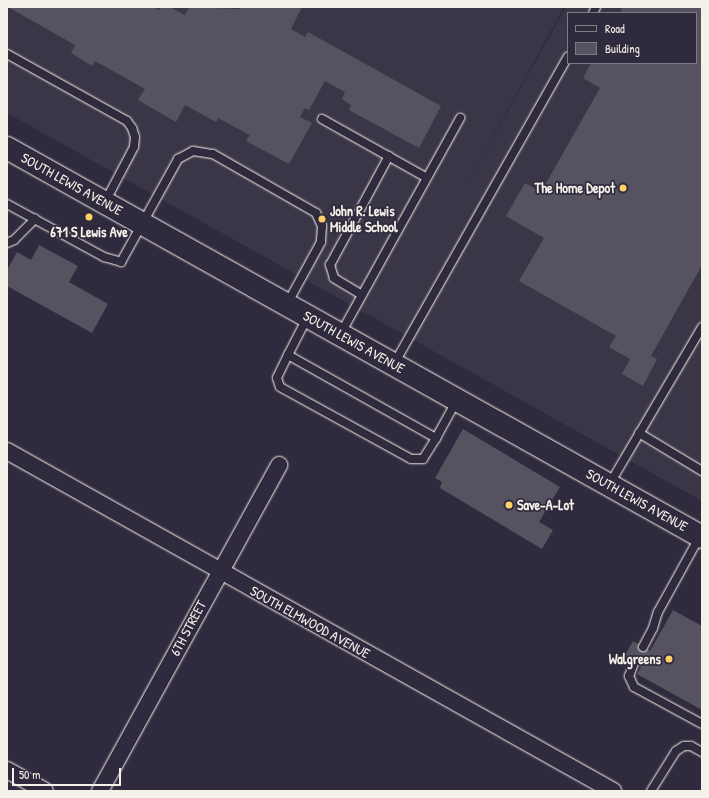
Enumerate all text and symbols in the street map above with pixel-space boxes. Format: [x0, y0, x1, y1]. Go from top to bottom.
legend [567, 12, 697, 64]
text: Road [605, 20, 625, 37]
text: Building [605, 40, 640, 57]
street label: SOUTH LEWIS AVENUE [18, 149, 126, 219]
place label: The Home Depot [535, 180, 615, 196]
marker: The Home Depot [618, 183, 628, 193]
place label: John R. Lewis Middle School [330, 203, 398, 236]
marker: 671 S Lewis Ave [84, 212, 94, 222]
marker: John R. Lewis Middle School [317, 214, 327, 224]
place label: 671 S Lewis Ave [50, 224, 128, 240]
street label: SOUTH LEWIS AVENUE [300, 307, 408, 377]
street label: SOUTH LEWIS AVENUE [583, 465, 691, 535]
place label: Save-A-Lot [517, 497, 574, 513]
marker: Save-A-Lot [504, 500, 514, 510]
street label: SOUTH ELMWOOD AVENUE [247, 582, 373, 662]
street label: 6TH STREET [166, 597, 210, 659]
place label: Walgreens [609, 651, 661, 667]
marker: Walgreens [664, 654, 674, 664]
scale bar [14, 760, 123, 786]
text: 50 m [19, 766, 40, 783]

